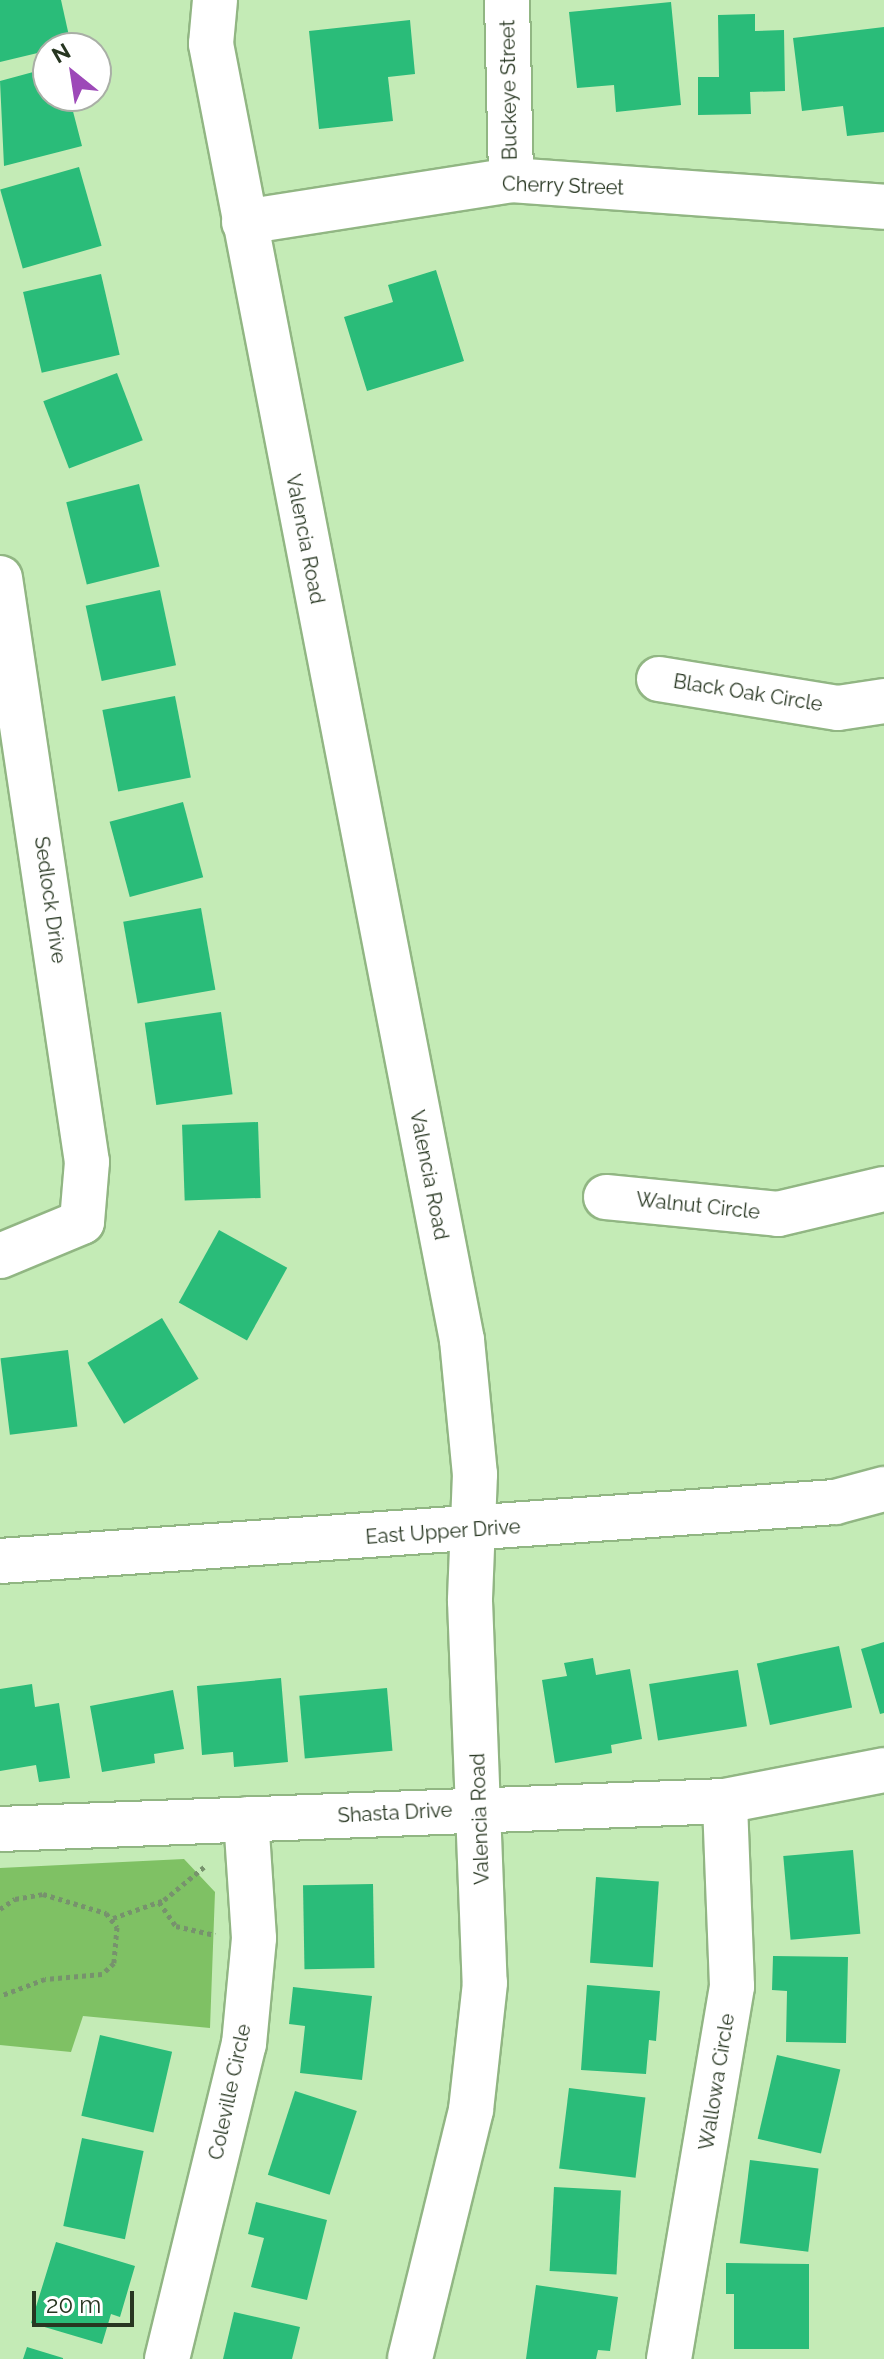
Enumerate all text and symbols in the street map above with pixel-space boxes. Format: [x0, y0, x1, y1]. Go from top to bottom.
street label: Buckeye Street [496, 20, 522, 160]
north arrow [32, 32, 112, 112]
text: N [47, 37, 75, 68]
street label: Cherry Street [501, 172, 625, 200]
street label: Valencia Road [281, 472, 329, 606]
street label: Black Oak Circle [672, 669, 824, 717]
street label: Sedlock Drive [29, 835, 71, 965]
street label: Valencia Road [405, 1108, 453, 1242]
street label: Walnut Circle [635, 1188, 761, 1224]
street label: East Upper Drive [364, 1515, 522, 1549]
street label: Valencia Road [466, 1753, 494, 1885]
street label: Shasta Drive [337, 1798, 453, 1828]
street label: Wallowa Circle [694, 2012, 740, 2152]
street label: Coleville Circle [204, 2022, 256, 2162]
scale bar [36, 2275, 138, 2325]
text: 20 m [46, 2290, 101, 2319]

